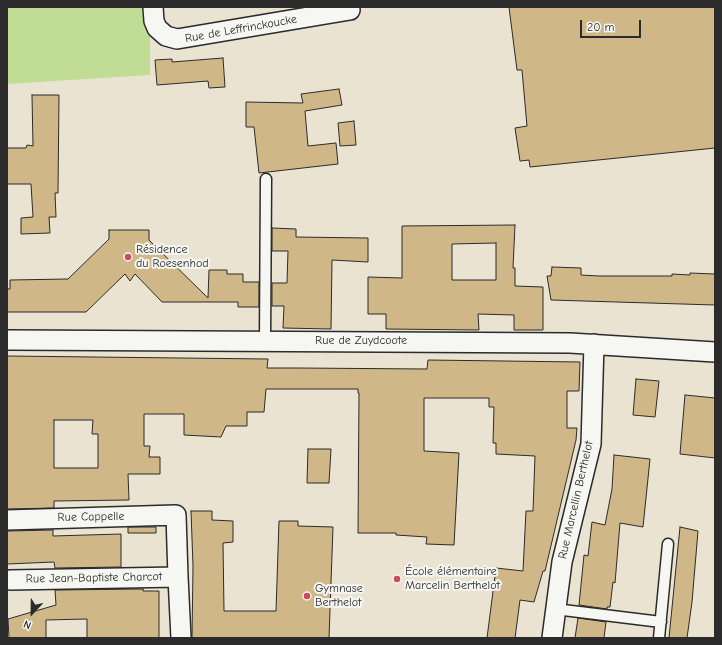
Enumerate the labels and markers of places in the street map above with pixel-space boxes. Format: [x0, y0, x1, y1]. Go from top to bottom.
place label: Résidence du Roesenhod [136, 243, 209, 271]
marker: Résidence du Roesenhod [123, 252, 133, 262]
place label: École élémentaire Marcelin Berthelot [405, 565, 500, 593]
marker: École élémentaire Marcelin Berthelot [392, 574, 402, 584]
place label: Gymnase Berthelot [315, 582, 363, 610]
marker: Gymnase Berthelot [302, 591, 312, 601]

